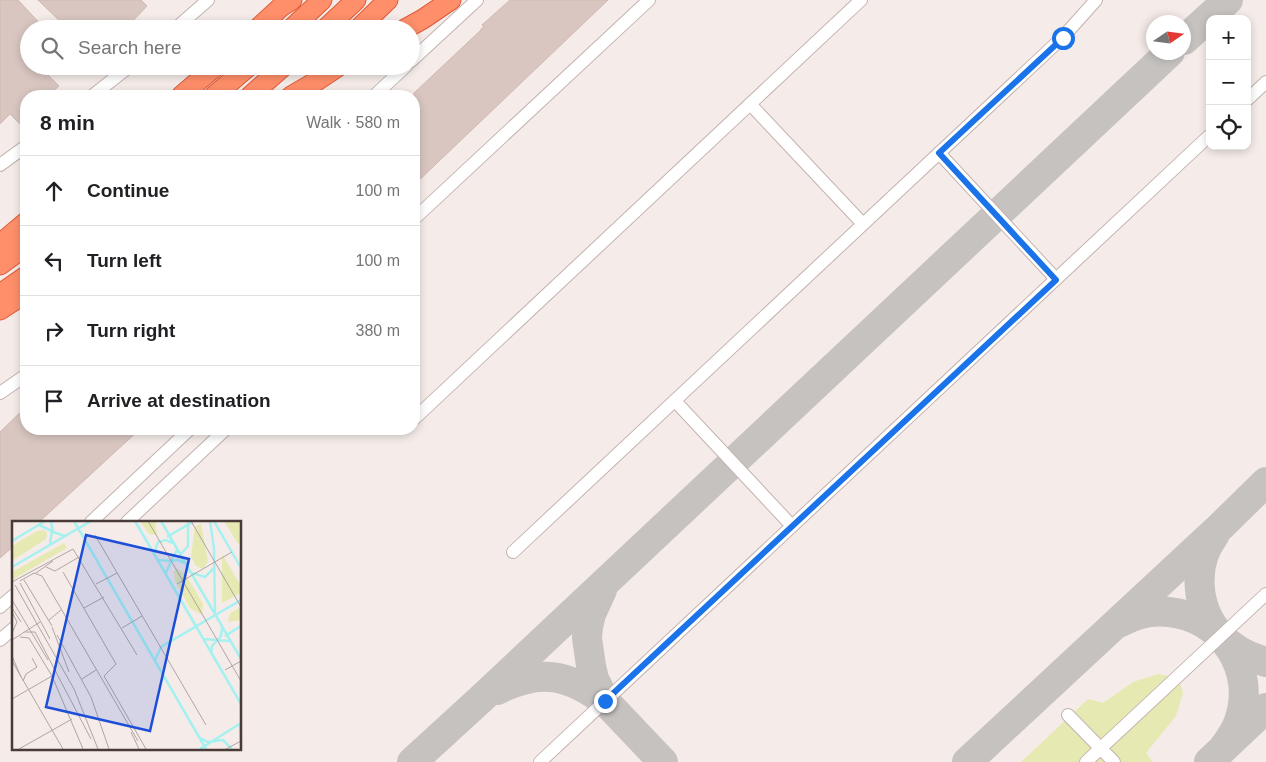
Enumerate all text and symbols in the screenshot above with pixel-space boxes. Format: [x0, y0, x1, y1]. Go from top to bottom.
north arrow [1146, 15, 1191, 60]
map controls [1206, 15, 1251, 150]
button: + [1206, 15, 1251, 60]
search box [20, 20, 420, 75]
route start [1052, 27, 1075, 50]
icon: search [38, 34, 66, 62]
text: Search here [78, 37, 182, 58]
button: − [1206, 60, 1251, 105]
button: locate [1206, 105, 1251, 150]
text: 8 min [40, 111, 95, 134]
text: Walk · 580 m [306, 114, 400, 131]
icon: ahead [40, 177, 68, 205]
text: Continue [87, 180, 169, 201]
text: 100 m [356, 182, 400, 199]
icon: left [40, 247, 68, 275]
text: Turn left [87, 250, 162, 271]
text: 100 m [356, 252, 400, 269]
icon: right [40, 317, 68, 345]
text: Turn right [87, 320, 175, 341]
text: 380 m [356, 322, 400, 339]
icon: arrive [40, 387, 68, 415]
text: Arrive at destination [87, 390, 271, 411]
inset map [12, 521, 241, 750]
route end [594, 690, 617, 713]

